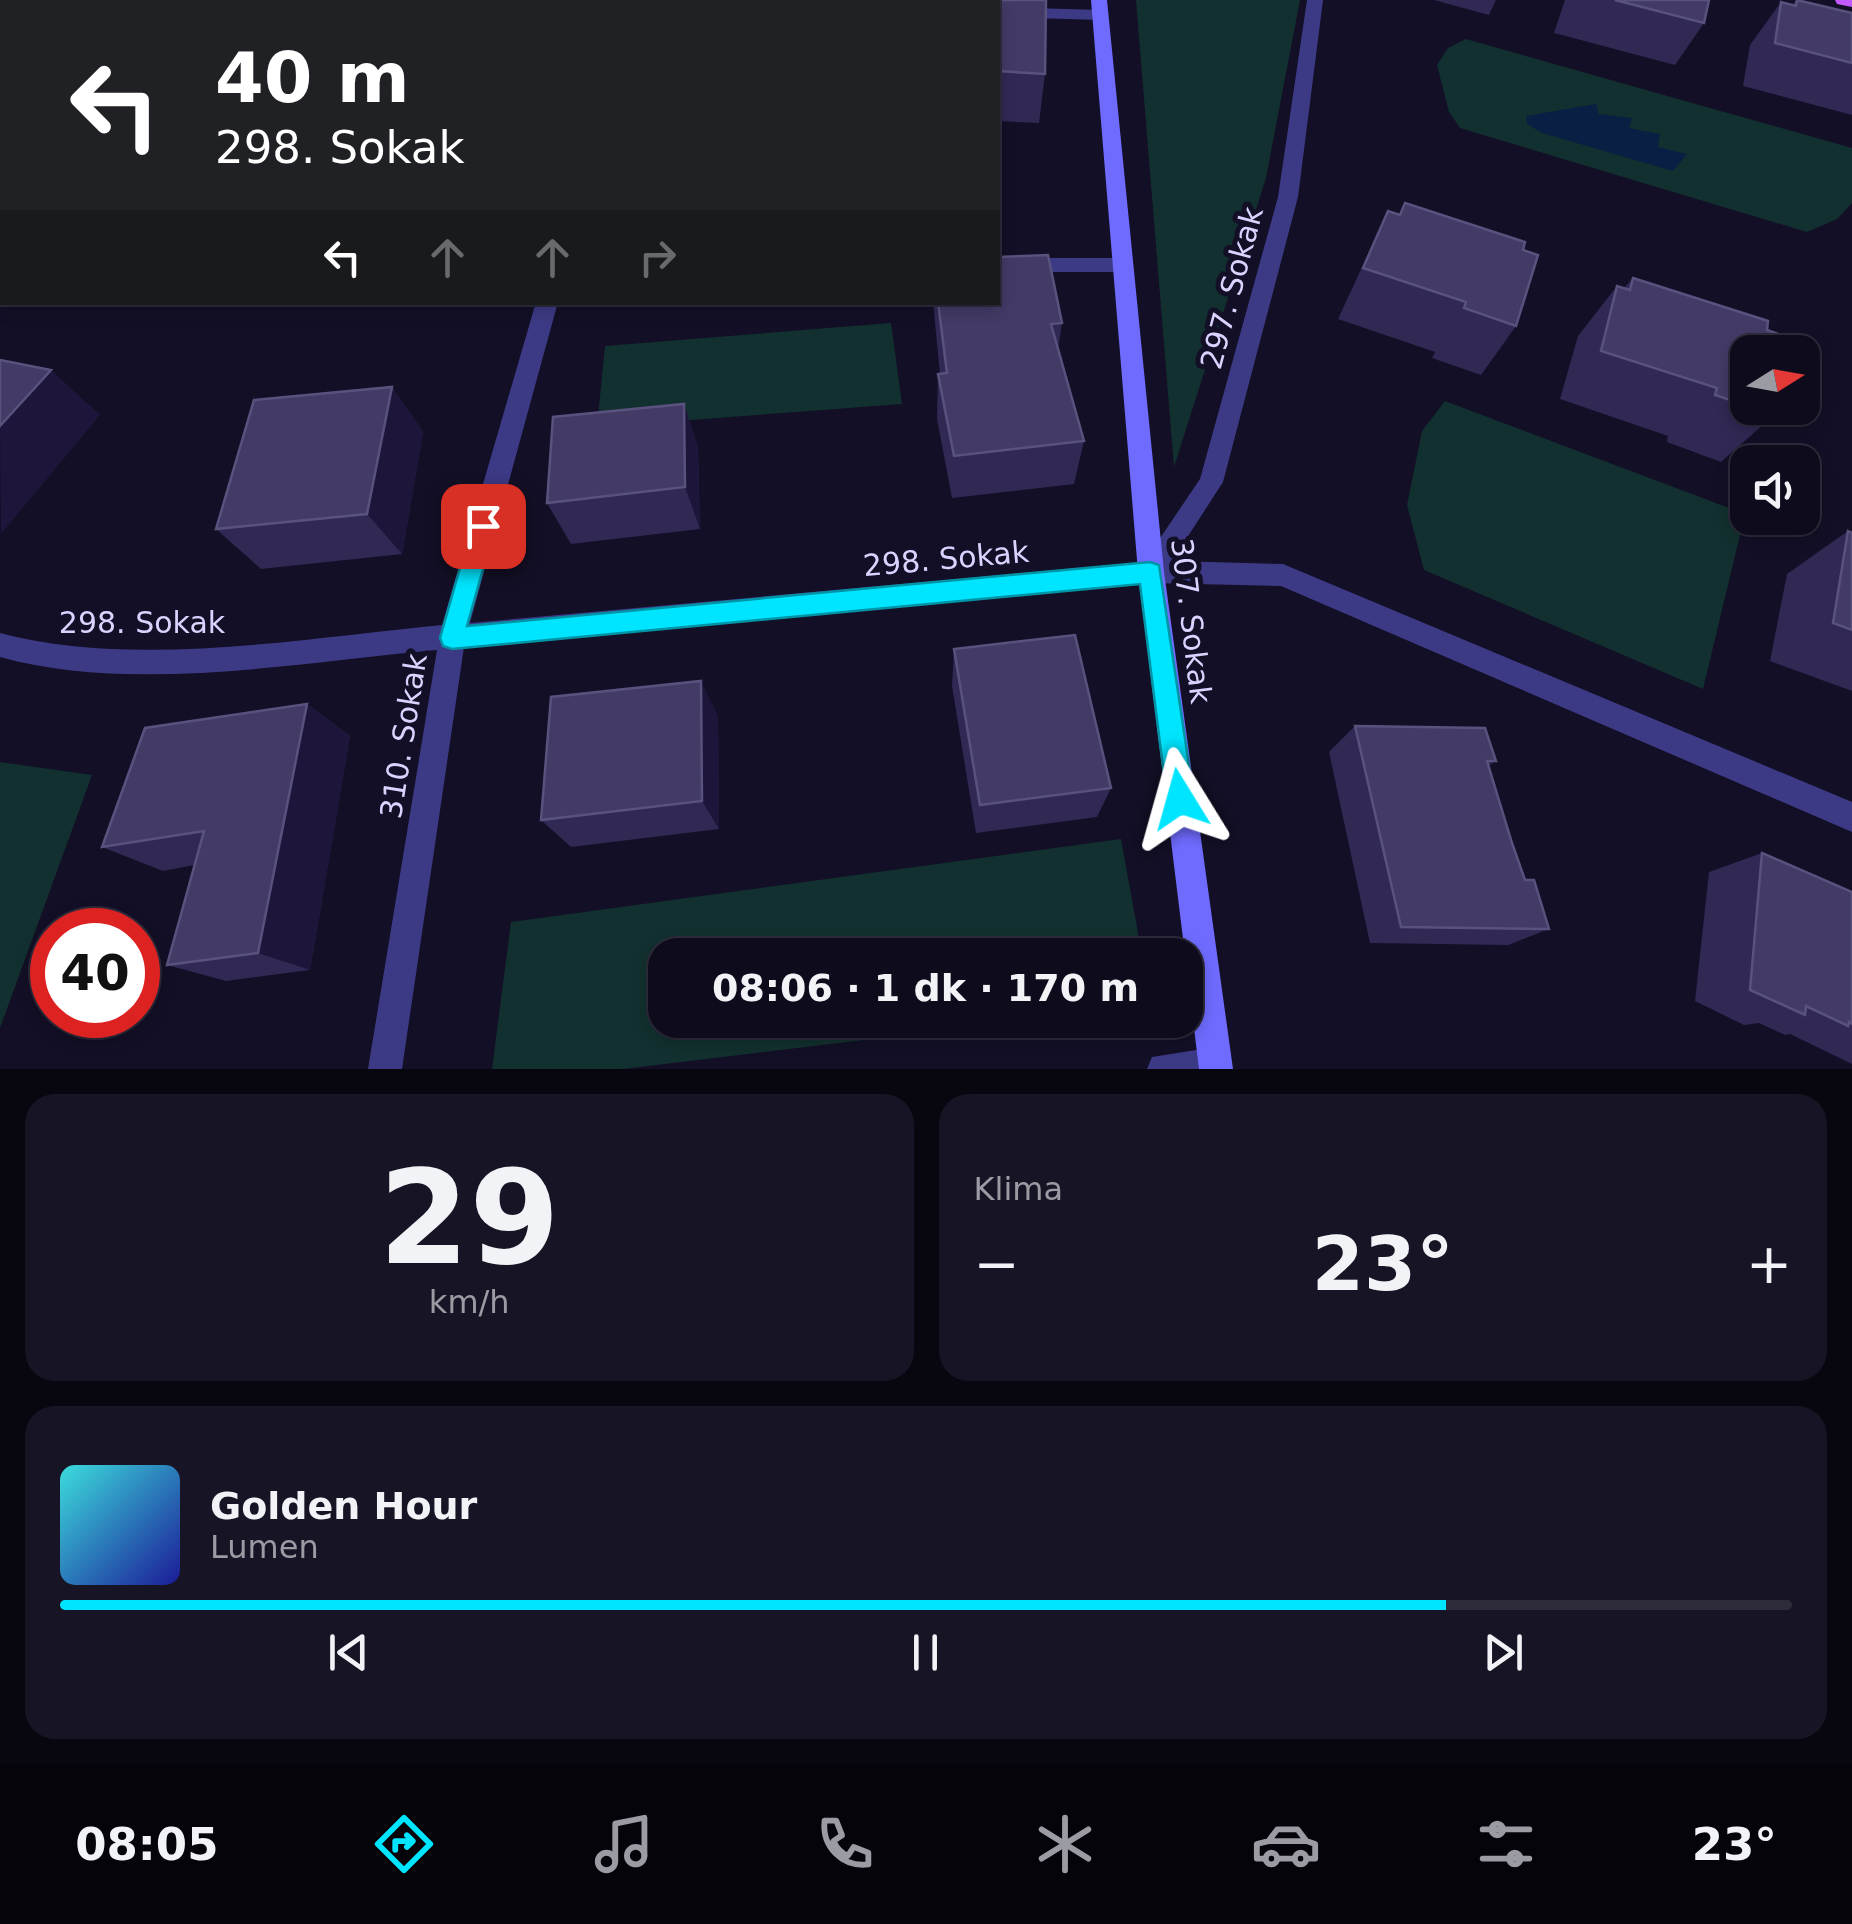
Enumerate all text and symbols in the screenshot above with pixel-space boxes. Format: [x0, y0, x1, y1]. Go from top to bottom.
text: 40 m [215, 37, 410, 119]
icon: left [50, 40, 180, 170]
text: 298. Sokak [215, 121, 465, 174]
street label: 297. Sokak [1193, 202, 1270, 373]
icon: left [315, 230, 370, 285]
icon: ahead [420, 230, 475, 285]
icon: ahead [525, 230, 580, 285]
icon: right [630, 230, 685, 285]
north arrow [1730, 335, 1820, 425]
map controls [1730, 335, 1820, 535]
button: sound [1730, 445, 1820, 535]
pin [441, 484, 526, 569]
icon: arrive [456, 499, 511, 554]
street label: 298. Sokak [862, 534, 1031, 583]
street label: 307. Sokak [1164, 536, 1219, 706]
street label: 298. Sokak [59, 605, 226, 640]
street label: 310. Sokak [373, 650, 434, 821]
position arrow [1128, 747, 1232, 851]
speed limit sign: 40 [30, 908, 160, 1038]
text: 08:06 · 1 dk · 170 m [712, 966, 1139, 1010]
text: 29 [379, 1142, 560, 1294]
text: Klima [974, 1170, 1063, 1208]
text: 23° [1312, 1220, 1454, 1308]
text: − [974, 1232, 1020, 1296]
text: + [1746, 1232, 1792, 1296]
text: km/h [429, 1283, 510, 1321]
text: Golden Hour [210, 1484, 477, 1528]
text: Lumen [210, 1528, 319, 1566]
icon: previous [321, 1625, 376, 1680]
icon: pause [898, 1625, 953, 1680]
icon: next [1476, 1625, 1531, 1680]
icon: directions [369, 1809, 439, 1879]
icon: music [589, 1809, 659, 1879]
icon: phone [810, 1809, 880, 1879]
icon: climate [1030, 1809, 1100, 1879]
icon: car [1251, 1809, 1321, 1879]
icon: filters [1471, 1809, 1541, 1879]
text: 08:05 [75, 1818, 218, 1871]
text: 23° [1692, 1818, 1777, 1871]

